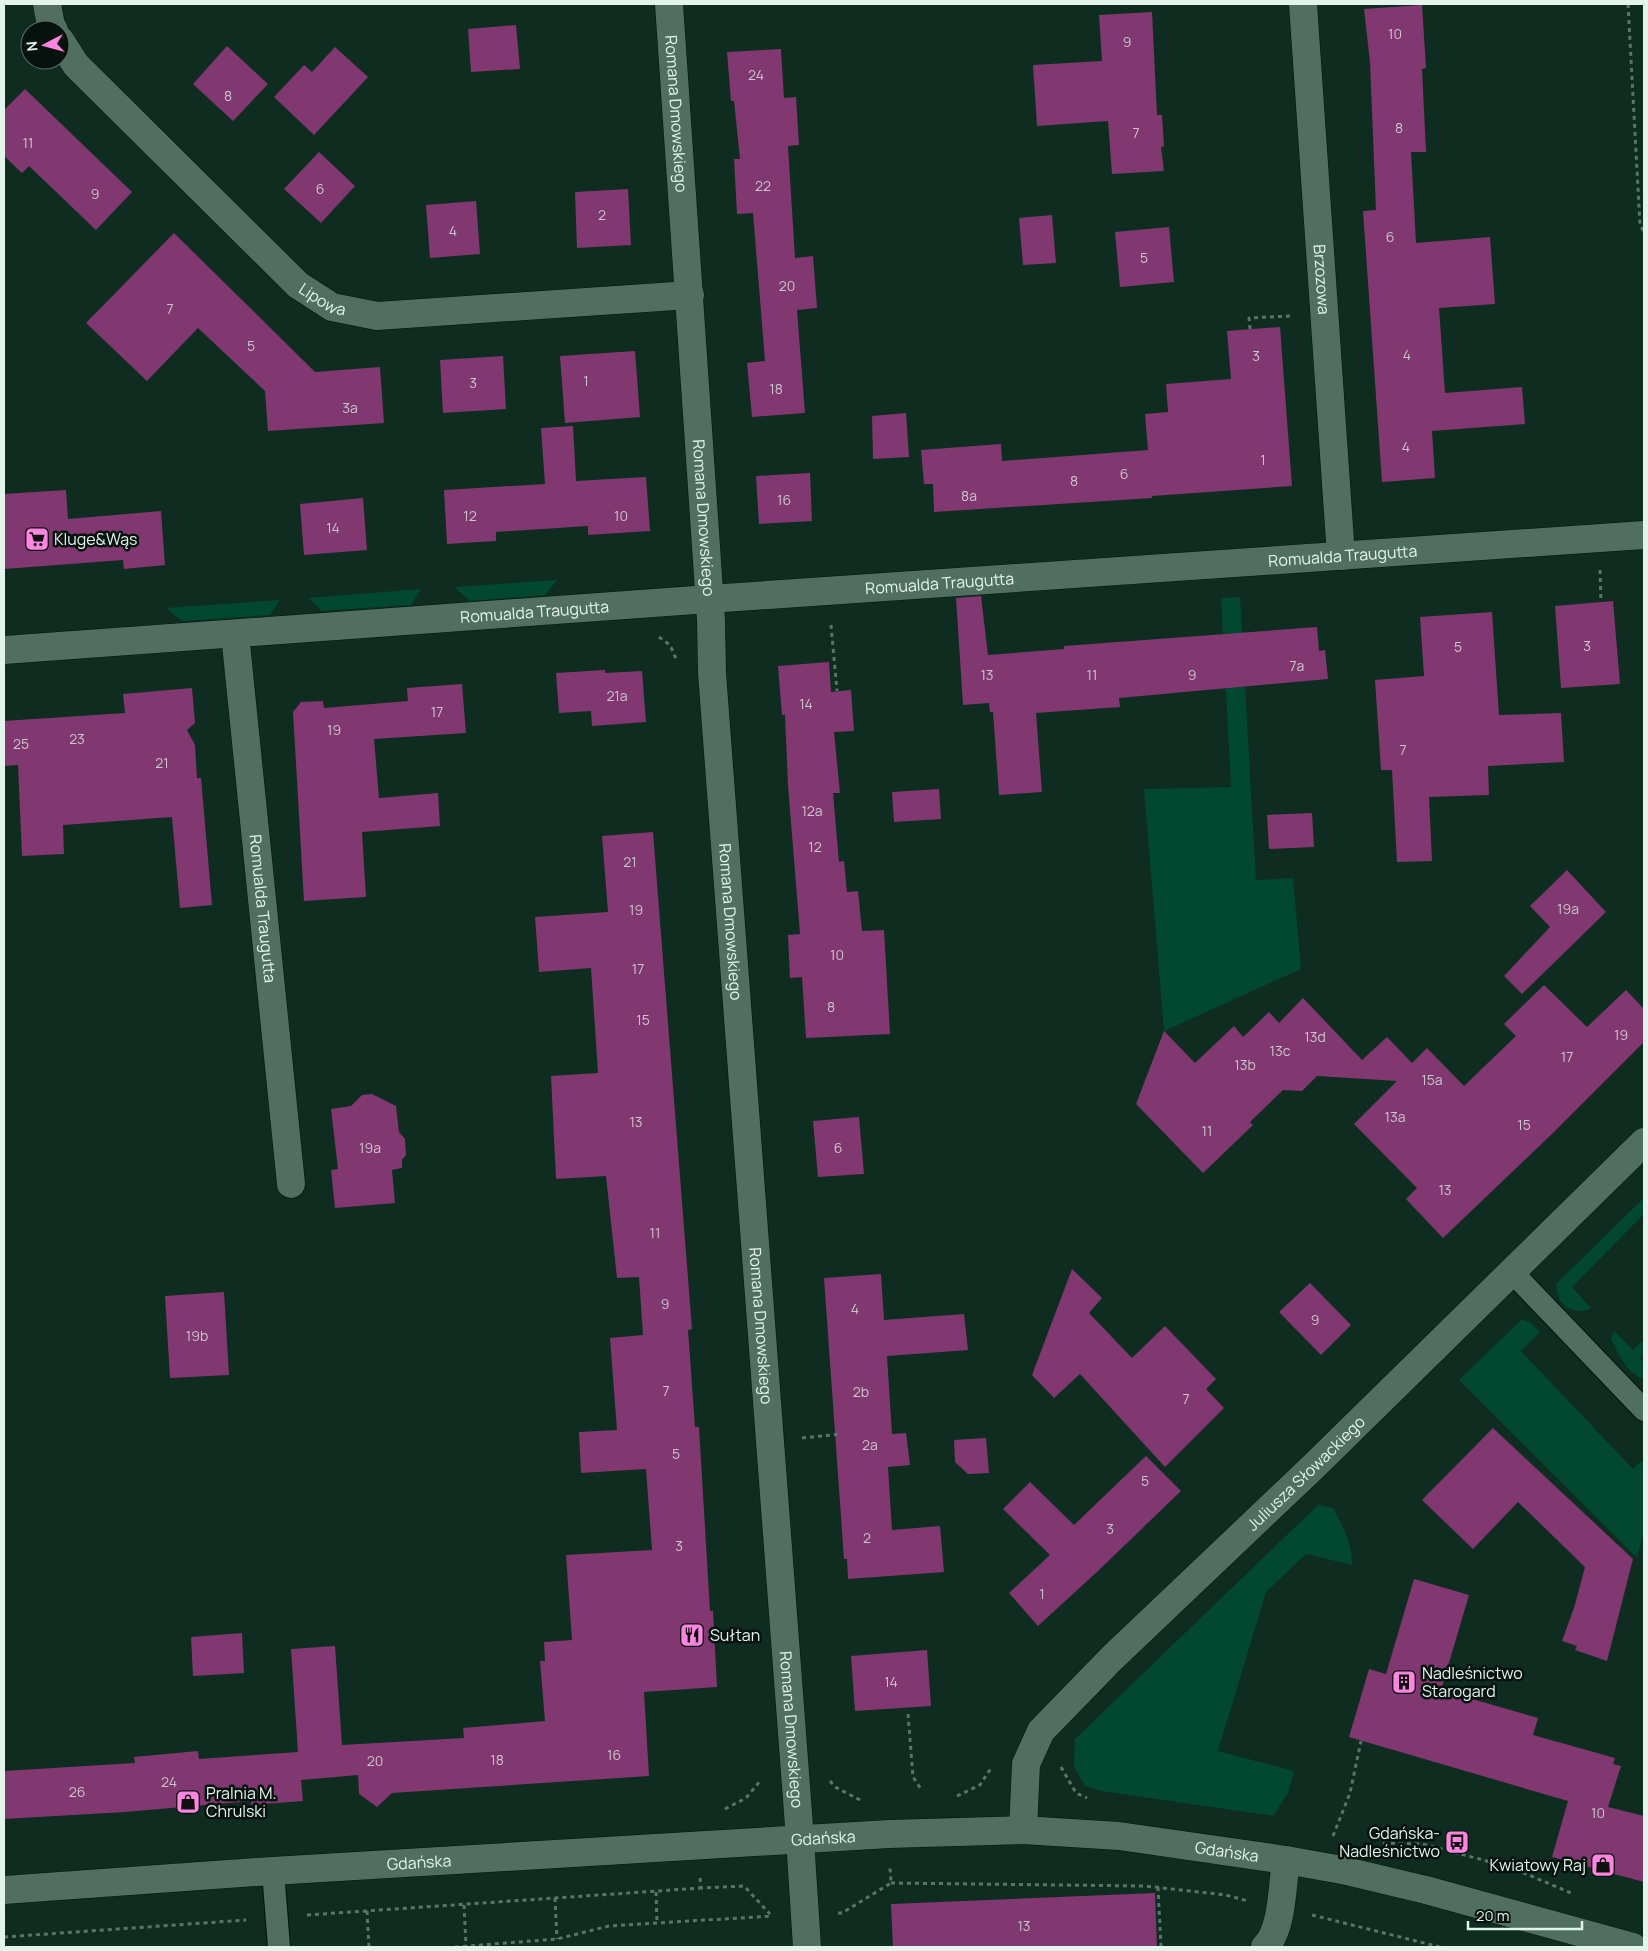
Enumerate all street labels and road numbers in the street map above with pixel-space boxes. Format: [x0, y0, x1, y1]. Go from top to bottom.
street label: Romana Dmowskiego [660, 34, 693, 193]
street label: Brzozowa [1309, 244, 1335, 315]
street label: Lipowa [295, 277, 348, 321]
street label: Romana Dmowskiego [688, 439, 720, 597]
street label: Romualda Traugutta [1267, 540, 1418, 572]
street label: Romualda Traugutta [864, 567, 1015, 599]
street label: Romualda Traugutta [459, 595, 610, 628]
street label: Romualda Traugutta [244, 833, 281, 984]
street label: Romana Dmowskiego [714, 843, 748, 1001]
street label: Romana Dmowskiego [744, 1246, 778, 1405]
street label: Juliusza Słowackiego [1242, 1411, 1370, 1535]
street label: Romana Dmowskiego [775, 1650, 809, 1809]
street label: Gdańska [791, 1825, 856, 1851]
street label: Gdańska [1193, 1836, 1260, 1867]
street label: Gdańska [386, 1849, 452, 1875]

